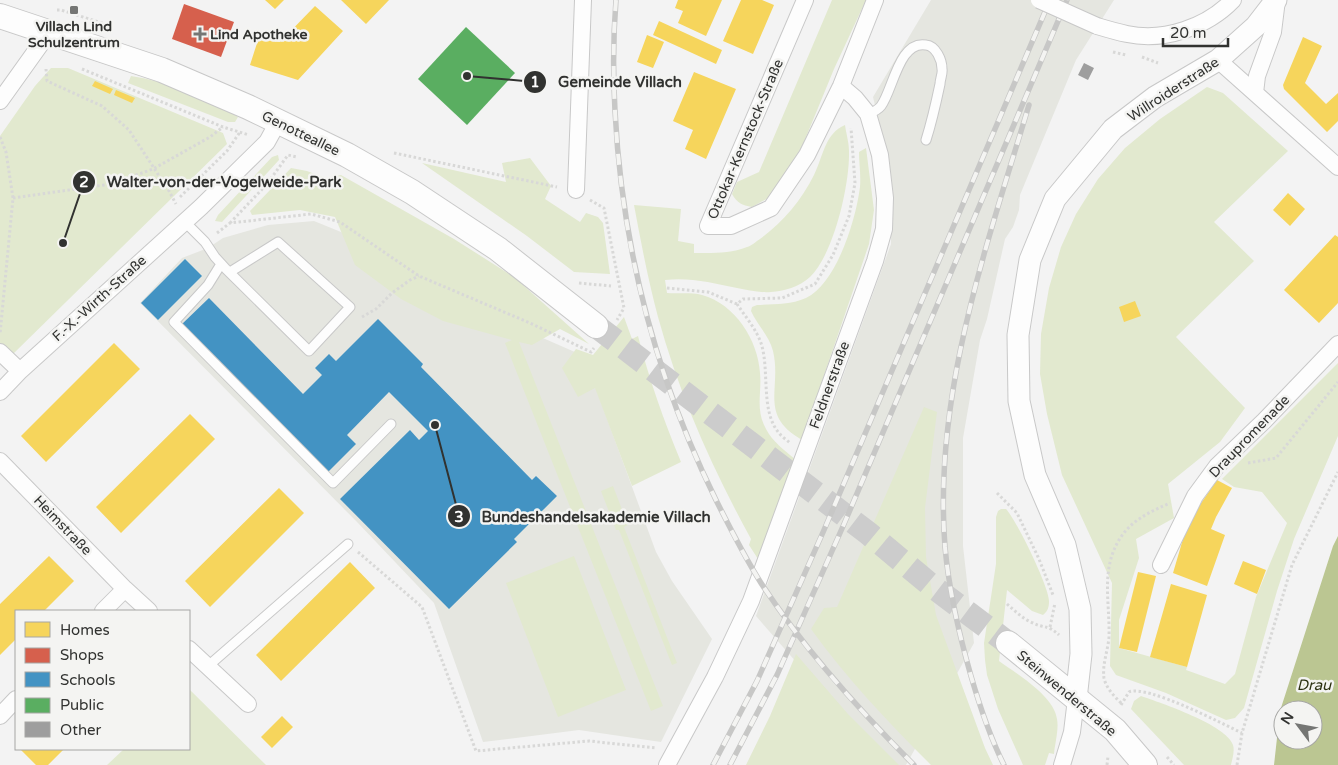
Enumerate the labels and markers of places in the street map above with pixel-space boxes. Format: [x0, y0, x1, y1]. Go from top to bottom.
marker: Villach Lind Schulzentrum [68, 4, 80, 16]
place label: Villach Lind Schulzentrum [28, 18, 120, 51]
place label: Lind Apotheke [210, 26, 308, 43]
marker: Lind Apotheke [194, 28, 206, 40]
callout: Gemeinde Villach [523, 67, 692, 97]
callout: Walter-von-der-Vogelweide-Park [72, 167, 351, 197]
callout: Bundeshandelsakademie Villach [447, 501, 721, 531]

